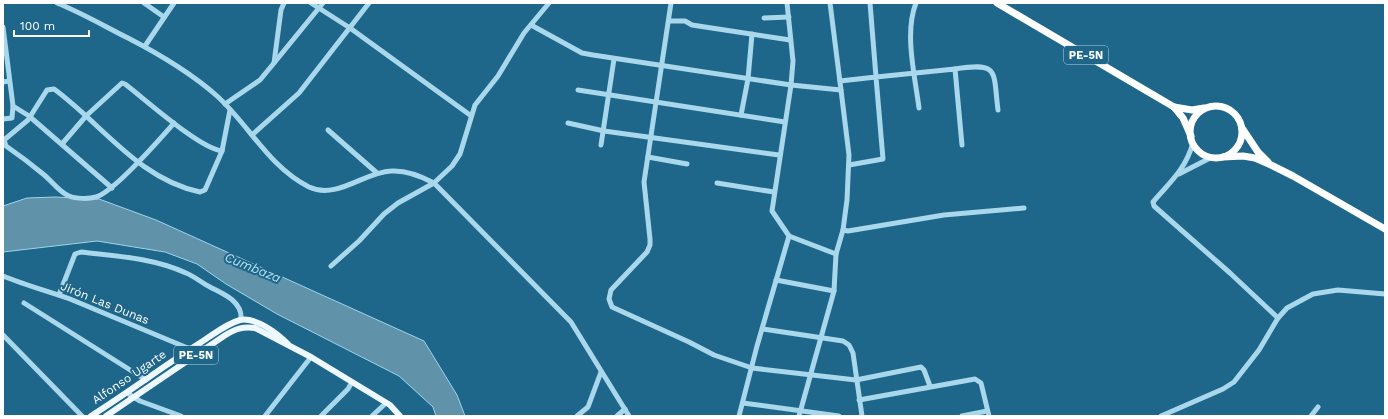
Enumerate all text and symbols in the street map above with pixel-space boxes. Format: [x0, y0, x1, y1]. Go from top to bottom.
scale bar [14, 12, 89, 38]
text: 100 m [20, 19, 55, 33]
road number: PE-5N [1064, 46, 1108, 64]
water label: Cumbaza [223, 249, 283, 285]
street label: Jirón Las Dunas [59, 279, 151, 327]
road number: PE-5N [174, 346, 218, 364]
street label: Alfonso Ugarte [89, 347, 169, 407]

